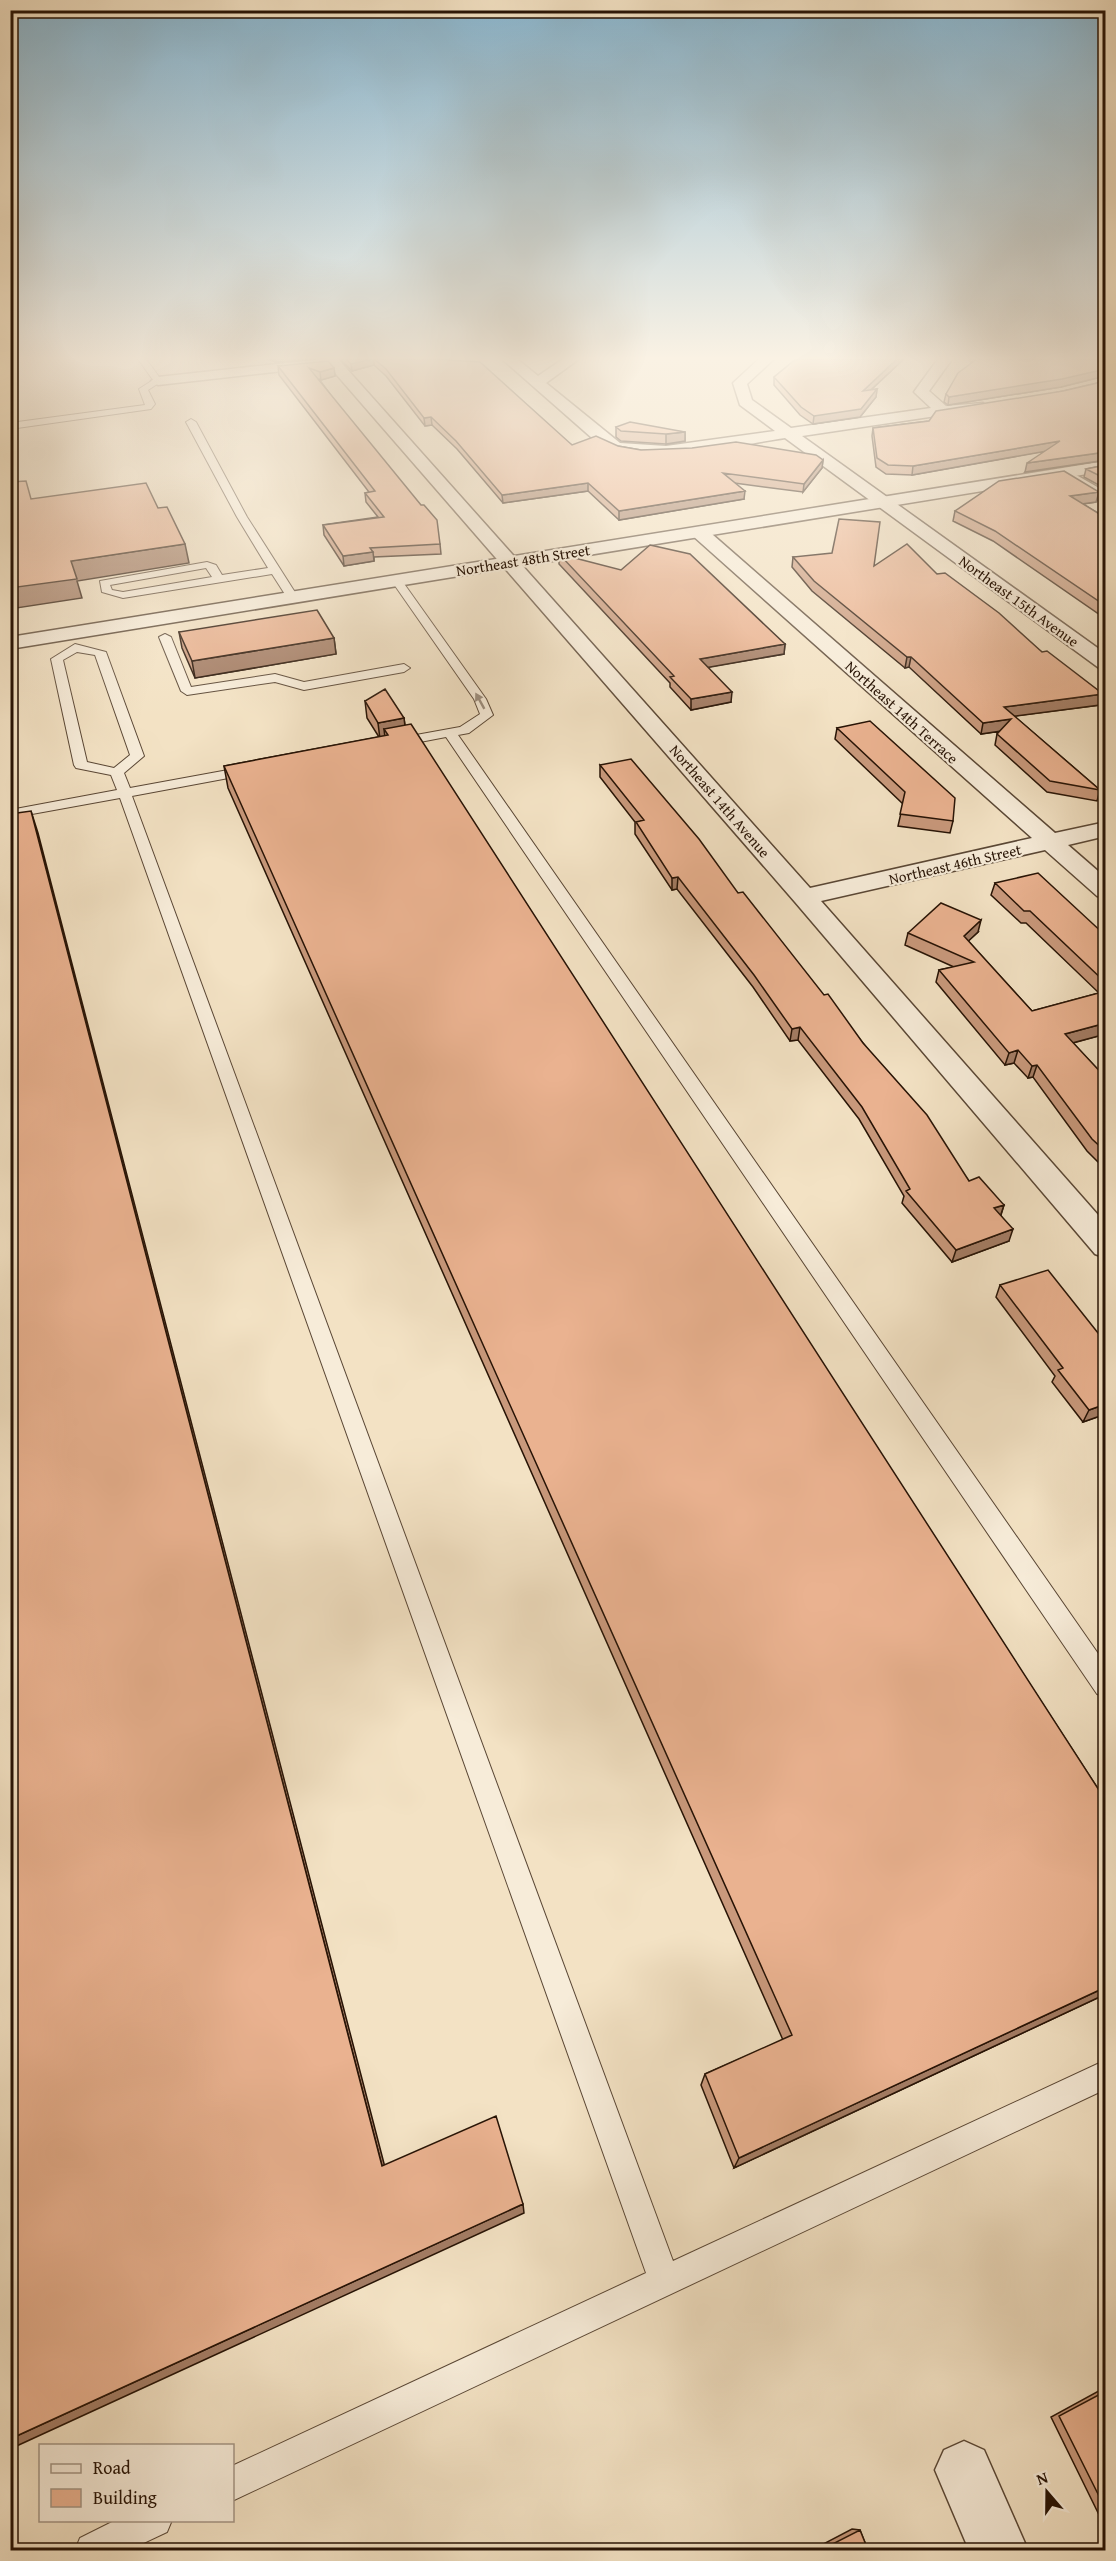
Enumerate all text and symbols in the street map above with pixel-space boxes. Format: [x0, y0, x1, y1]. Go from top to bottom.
street label: Northeast 48th Street [454, 539, 592, 581]
street label: Northeast 15th Avenue [955, 550, 1083, 652]
street label: Northeast 14th Terrace [841, 656, 963, 768]
one-way arrow [475, 692, 485, 709]
street label: Northeast 14th Avenue [665, 740, 775, 862]
street label: Northeast 46th Street [887, 838, 1024, 889]
legend [39, 2444, 234, 2522]
text: Road [93, 2454, 131, 2481]
north arrow [1017, 2462, 1077, 2522]
text: N [1033, 2465, 1051, 2491]
text: Building [93, 2484, 157, 2511]

